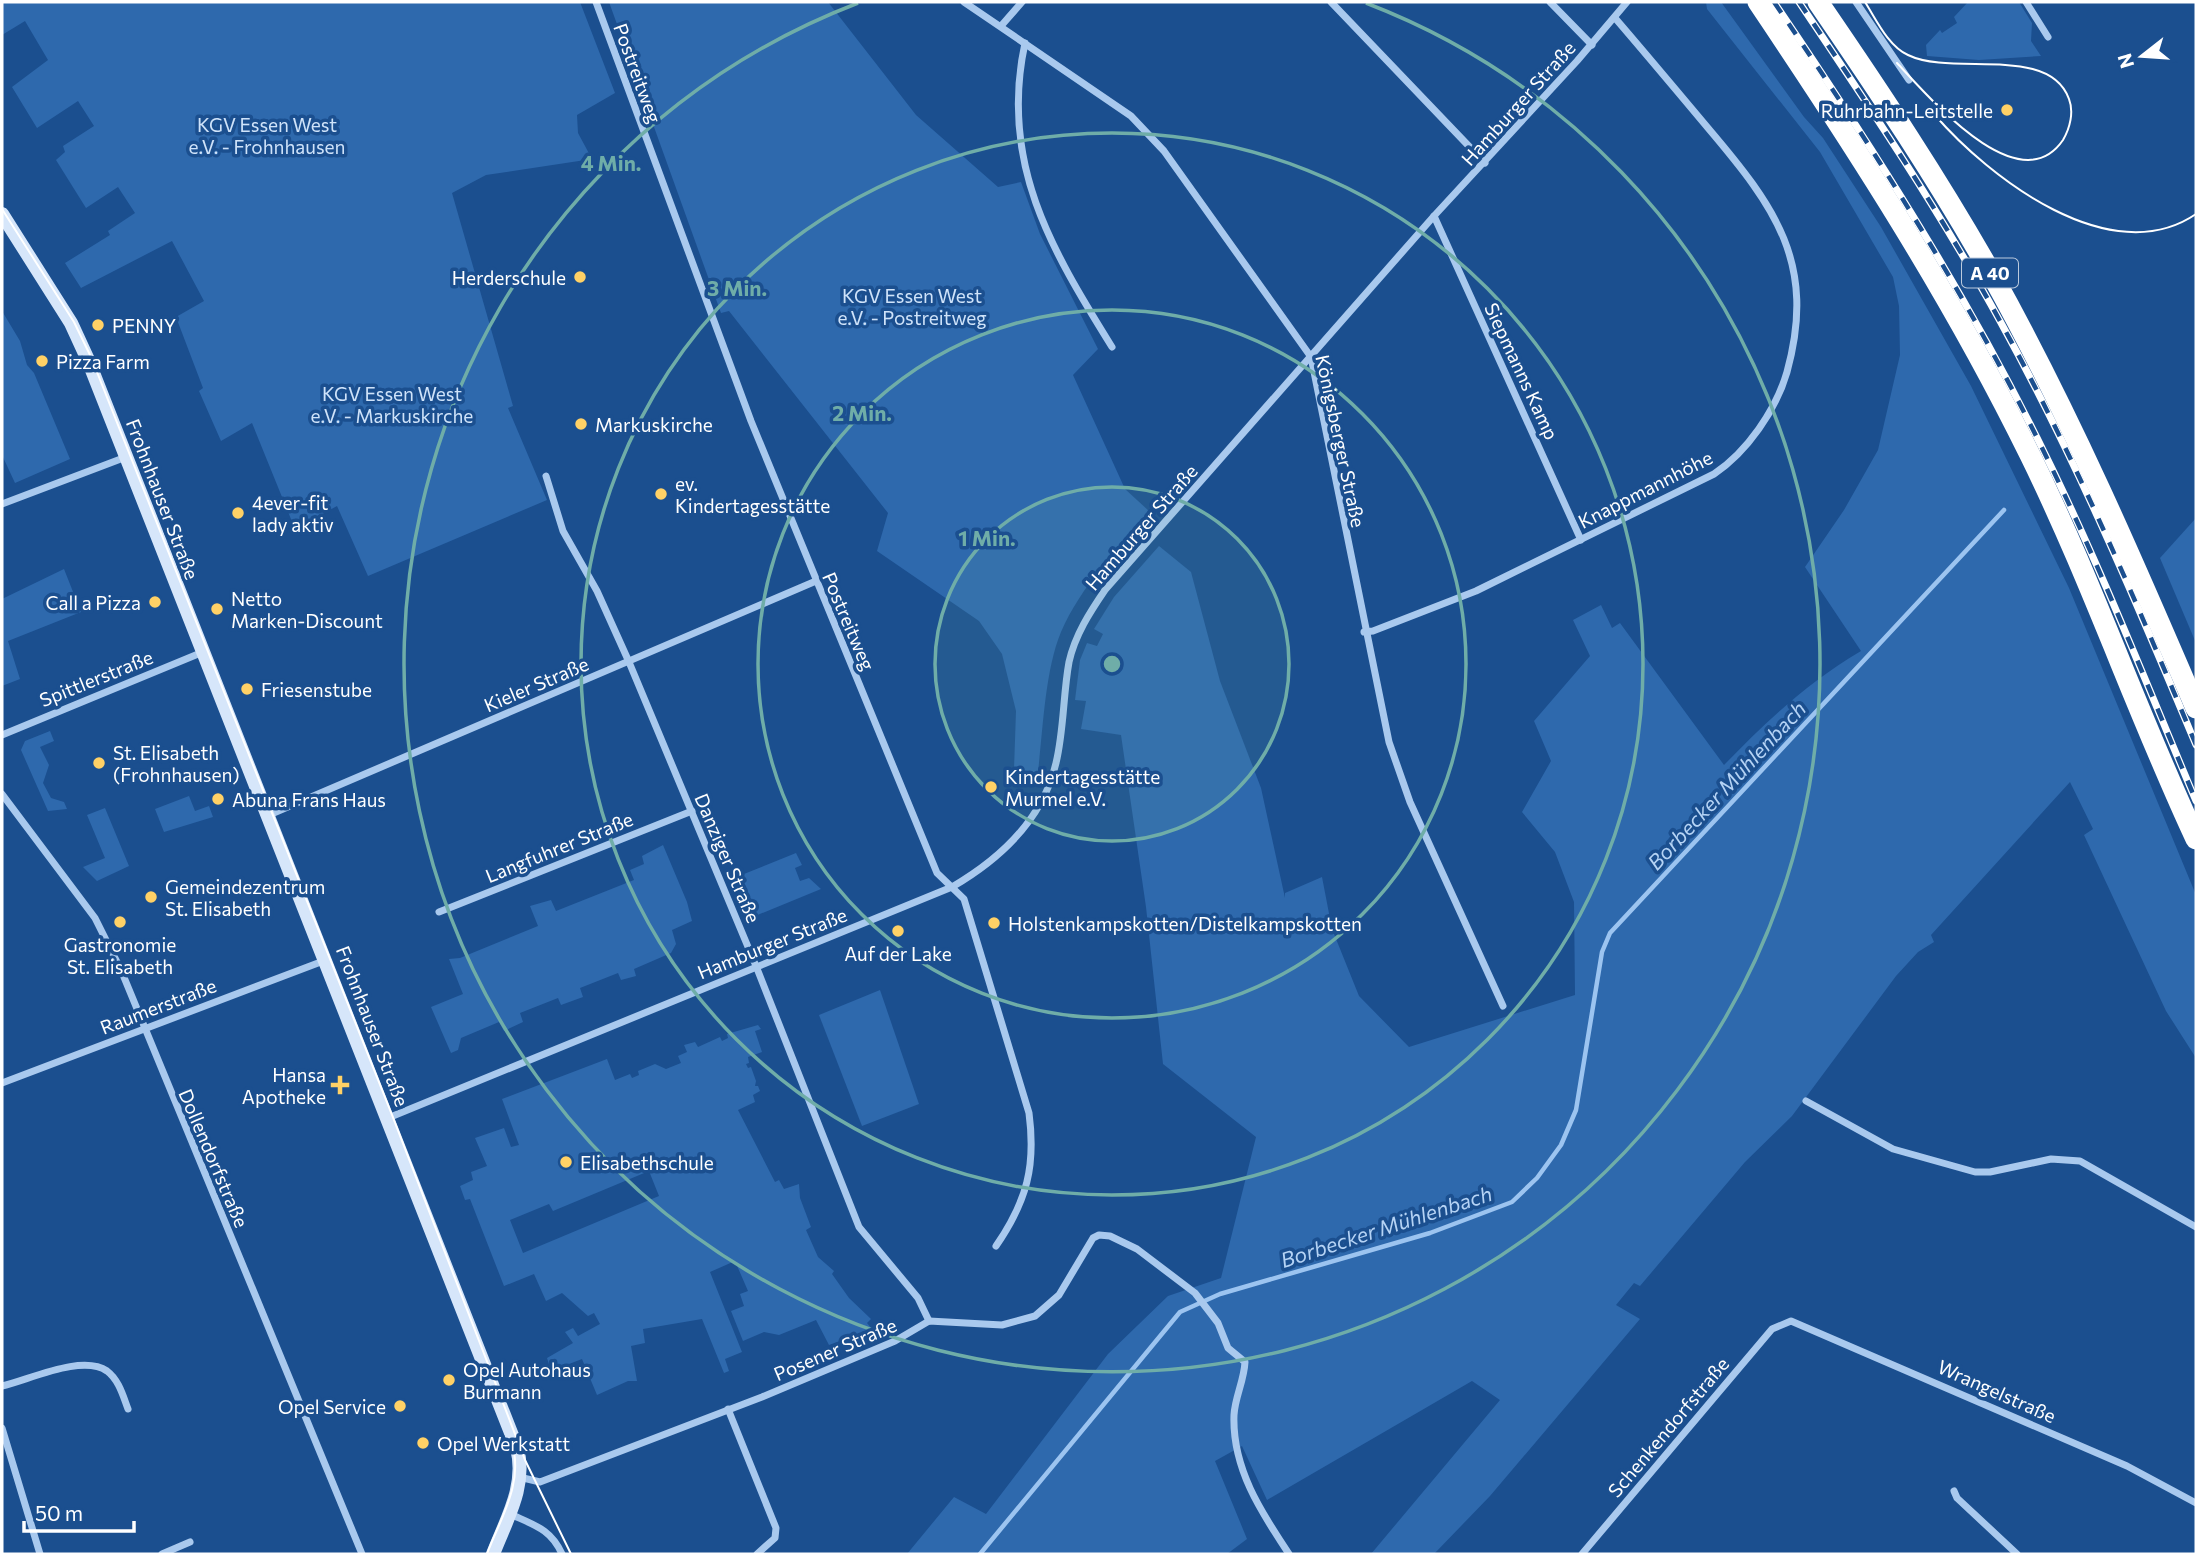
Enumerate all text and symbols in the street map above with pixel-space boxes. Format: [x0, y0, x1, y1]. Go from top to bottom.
street label: Postreitweg [609, 20, 667, 126]
north arrow [2107, 21, 2177, 91]
street label: Hamburger Straße [1456, 36, 1580, 170]
text: N [2112, 51, 2138, 71]
place label: Ruhrbahn-Leitstelle [1821, 99, 1993, 122]
marker: Ruhrbahn-Leitstelle [1999, 102, 2015, 118]
park label: KGV Essen West e.V. - Frohnhausen [189, 113, 345, 158]
text: 4 Min. [581, 150, 641, 175]
road number: A 40 [1962, 258, 2018, 288]
place label: Herderschule [452, 266, 566, 289]
marker: Herderschule [572, 269, 588, 285]
text: 3 Min. [707, 275, 767, 300]
park label: KGV Essen West e.V. - Postreitweg [837, 284, 987, 329]
street label: Siepmanns Kamp [1480, 299, 1564, 443]
place label: PENNY [112, 314, 176, 337]
marker: PENNY [90, 317, 106, 333]
place label: Pizza Farm [56, 350, 150, 373]
marker: Pizza Farm [34, 353, 50, 369]
street label: Königsberger Straße [1311, 353, 1371, 529]
park label: KGV Essen West e.V. - Markuskirche [311, 382, 473, 427]
text: 2 Min. [832, 400, 892, 425]
place label: Markuskirche [595, 413, 713, 436]
street label: Frohnhauser Straße [122, 416, 204, 582]
marker: Markuskirche [573, 416, 589, 432]
street label: Knappmannhöhe [1574, 445, 1716, 533]
street label: Hamburger Straße [1080, 459, 1202, 595]
place label: ev. Kindertagesstätte [675, 472, 830, 517]
marker: ev. Kindertagesstätte [653, 486, 669, 502]
place label: 4ever-fit lady aktiv [252, 491, 334, 536]
marker: 4ever-fit lady aktiv [230, 505, 246, 521]
text: 1 Min. [958, 525, 1016, 550]
street label: Postreitweg [818, 569, 880, 673]
place label: Netto Marken-Discount [231, 587, 383, 632]
place label: Call a Pizza [46, 591, 141, 614]
marker: Call a Pizza [147, 594, 163, 610]
marker: Netto Marken-Discount [209, 601, 225, 617]
street label: Spittlerstraße [36, 645, 156, 711]
street label: Kieler Straße [480, 652, 592, 716]
centre of rings [1100, 652, 1124, 676]
place label: Friesenstube [261, 678, 372, 701]
marker: Friesenstube [239, 681, 255, 697]
water label: Borbecker Mühlenbach [1642, 696, 1810, 874]
place label: St. Elisabeth (Frohnhausen) [113, 741, 240, 786]
marker: St. Elisabeth (Frohnhausen) [91, 755, 107, 771]
place label: Kindertagesstätte Murmel e.V. [1005, 765, 1160, 810]
marker: Kindertagesstätte Murmel e.V. [983, 779, 999, 795]
place label: Abuna Frans Haus [232, 788, 386, 811]
street label: Danziger Straße [690, 790, 766, 926]
marker: Abuna Frans Haus [210, 791, 226, 807]
street label: Langfuhrer Straße [482, 807, 636, 887]
place label: Gemeindezentrum St. Elisabeth [165, 875, 325, 920]
marker: Gemeindezentrum St. Elisabeth [143, 889, 159, 905]
street label: Hamburger Straße [694, 903, 850, 983]
place label: Holstenkampskotten/Distelkampskotten [1008, 912, 1362, 935]
marker: Gastronomie St. Elisabeth [112, 914, 128, 930]
marker: Holstenkampskotten/Distelkampskotten [986, 915, 1002, 931]
marker: Auf der Lake [890, 923, 906, 939]
place label: Gastronomie St. Elisabeth [64, 933, 176, 978]
place label: Auf der Lake [844, 942, 952, 965]
street label: Frohnhauser Straße [332, 943, 414, 1109]
street label: Raumerstraße [97, 973, 219, 1039]
place label: Hansa Apotheke [242, 1063, 326, 1108]
marker: Hansa Apotheke [332, 1077, 348, 1093]
street label: Dollendorfstraße [174, 1085, 254, 1231]
place label: Elisabethschule [580, 1151, 714, 1174]
marker: Elisabethschule [558, 1154, 574, 1170]
water label: Borbecker Mühlenbach [1277, 1180, 1495, 1272]
street label: Posener Straße [770, 1313, 900, 1385]
street label: Schenkendorfstraße [1603, 1352, 1733, 1502]
street label: Wrangelstraße [1934, 1355, 2060, 1427]
place label: Opel Autohaus Burmann [463, 1358, 591, 1403]
marker: Opel Autohaus Burmann [441, 1372, 457, 1388]
place label: Opel Service [278, 1395, 386, 1418]
marker: Opel Service [392, 1398, 408, 1414]
place label: Opel Werkstatt [437, 1432, 570, 1455]
marker: Opel Werkstatt [415, 1435, 431, 1451]
scale bar [24, 1490, 135, 1534]
text: 50 m [35, 1500, 83, 1525]

